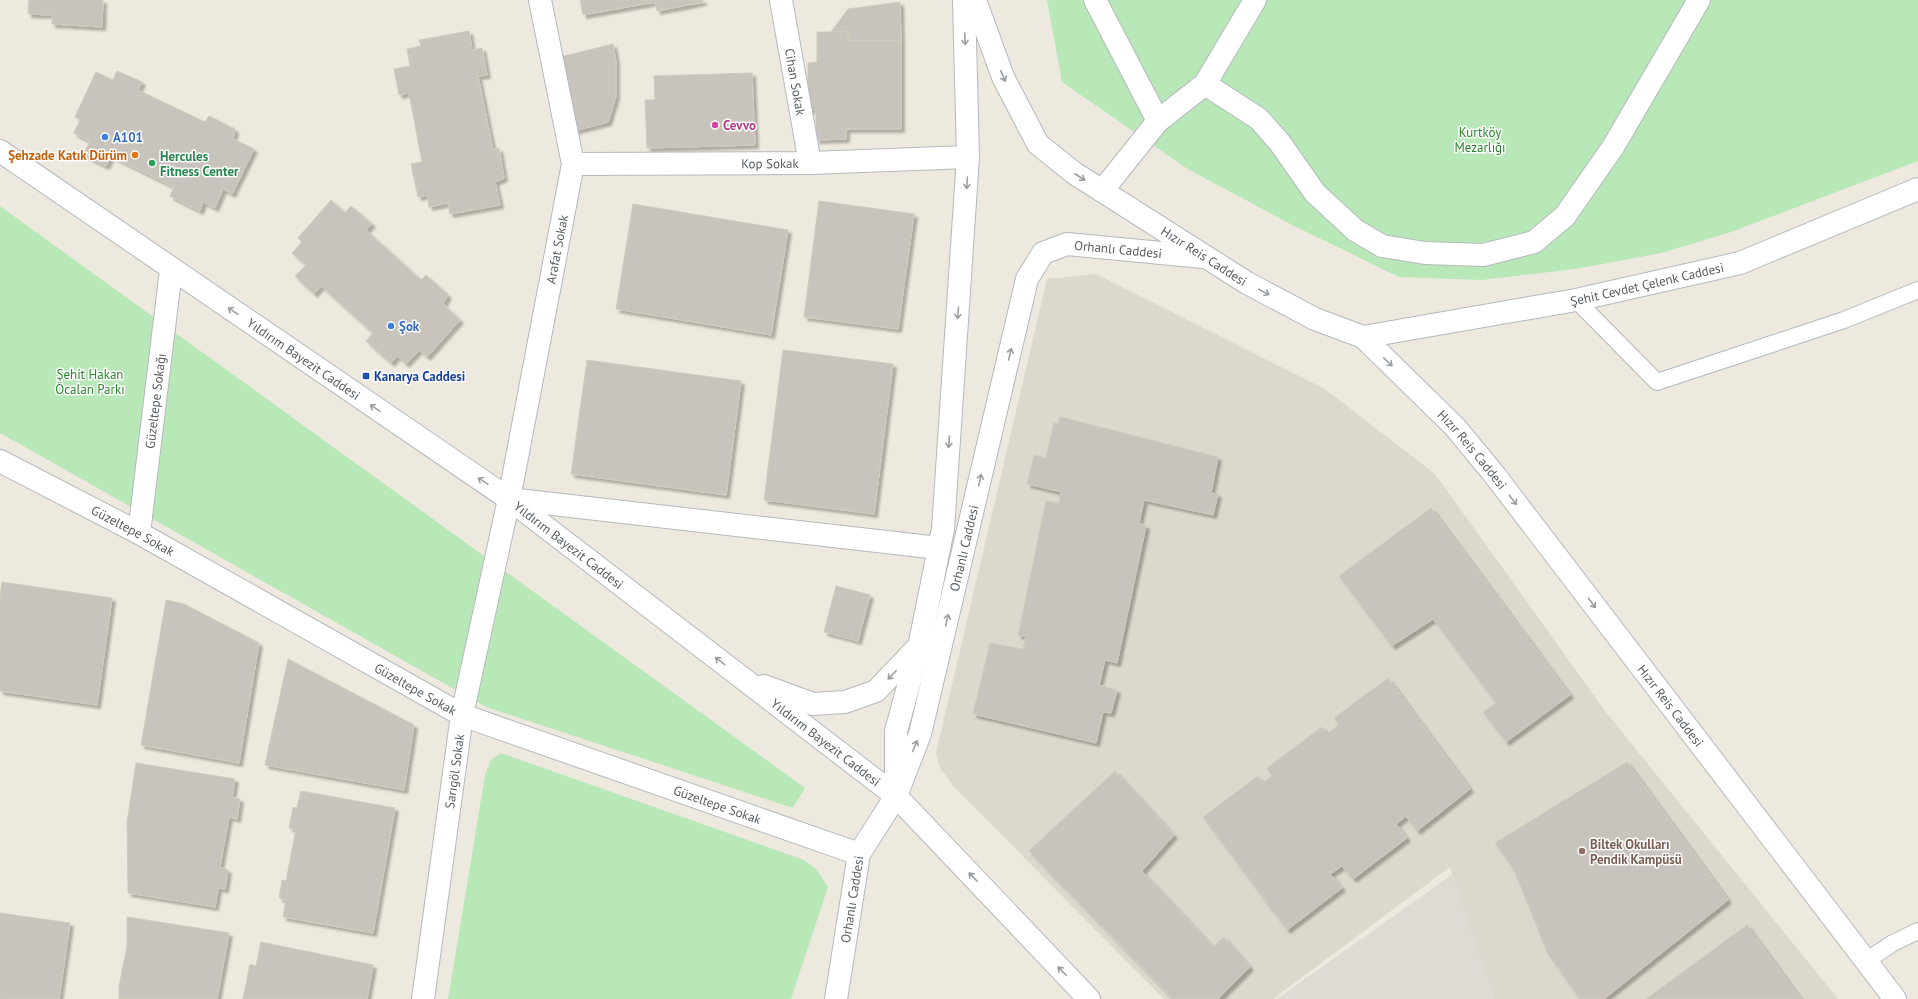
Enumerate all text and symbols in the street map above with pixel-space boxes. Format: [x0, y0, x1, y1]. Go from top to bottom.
one-way arrow [961, 32, 969, 45]
street label: Cihan Sokak [781, 47, 810, 117]
one-way arrow [1000, 69, 1007, 81]
place label: Cevvo [723, 117, 756, 134]
marker: Cevvo [710, 120, 720, 130]
park label: Kurtköy Mezarlığı [1454, 124, 1506, 156]
place label: A101 [113, 129, 143, 146]
marker: A101 [100, 132, 110, 142]
place label: Şehzade Katık Dürüm [8, 147, 127, 164]
place label: Hercules Fitness Center [160, 148, 239, 180]
marker: Şehzade Katık Dürüm [130, 150, 140, 160]
street label: Kop Sokak [741, 155, 800, 172]
marker: Hercules Fitness Center [147, 158, 157, 168]
one-way arrow [1074, 173, 1085, 181]
one-way arrow [963, 176, 970, 189]
street label: Arafat Sokak [542, 213, 572, 285]
street label: Hızır Reis Caddesi [1158, 222, 1250, 289]
street label: Orhanlı Caddesi [1073, 236, 1163, 262]
street label: Şehit Cevdet Çelenk Caddesi [1569, 258, 1725, 309]
one-way arrow [1258, 289, 1270, 296]
one-way arrow [954, 306, 961, 319]
one-way arrow [227, 307, 239, 315]
street label: Yıldırım Bayezit Caddesi [244, 314, 364, 403]
place label: Şok [399, 318, 420, 335]
marker: Şok [386, 321, 396, 331]
one-way arrow [1006, 347, 1014, 360]
street label: Güzeltepe Sokağı [141, 352, 169, 450]
one-way arrow [1383, 357, 1393, 367]
park label: Şehit Hakan Öcalan Parkı [55, 366, 125, 398]
place label: Kanarya Caddesi [374, 368, 465, 385]
marker: Kanarya Caddesi [361, 371, 371, 381]
one-way arrow [370, 404, 381, 412]
street label: Hızır Reis Caddesi [1434, 406, 1511, 493]
one-way arrow [946, 435, 953, 448]
one-way arrow [976, 474, 984, 487]
one-way arrow [478, 477, 489, 485]
one-way arrow [1509, 494, 1517, 505]
street label: Yıldırım Bayezit Caddesi [511, 497, 627, 592]
street label: Güzeltepe Sokak [89, 501, 178, 560]
street label: Orhanlı Caddesi [945, 503, 982, 593]
one-way arrow [1588, 597, 1596, 608]
one-way arrow [943, 614, 951, 627]
one-way arrow [715, 657, 726, 665]
street label: Güzeltepe Sokak [371, 659, 460, 719]
street label: Hızır Reis Caddesi [1634, 661, 1707, 750]
one-way arrow [887, 670, 897, 680]
street label: Yıldırım Bayezit Caddesi [768, 695, 884, 790]
street label: Sarıgöl Sokak [441, 732, 468, 810]
one-way arrow [912, 741, 920, 753]
street label: Güzeltepe Sokak [671, 781, 764, 828]
place label: Biltek Okulları Pendik Kampüsü [1590, 836, 1682, 868]
marker: Biltek Okulları Pendik Kampüsü [1577, 846, 1587, 856]
street label: Orhanlı Caddesi [837, 854, 867, 944]
one-way arrow [968, 872, 978, 882]
one-way arrow [1058, 966, 1067, 976]

